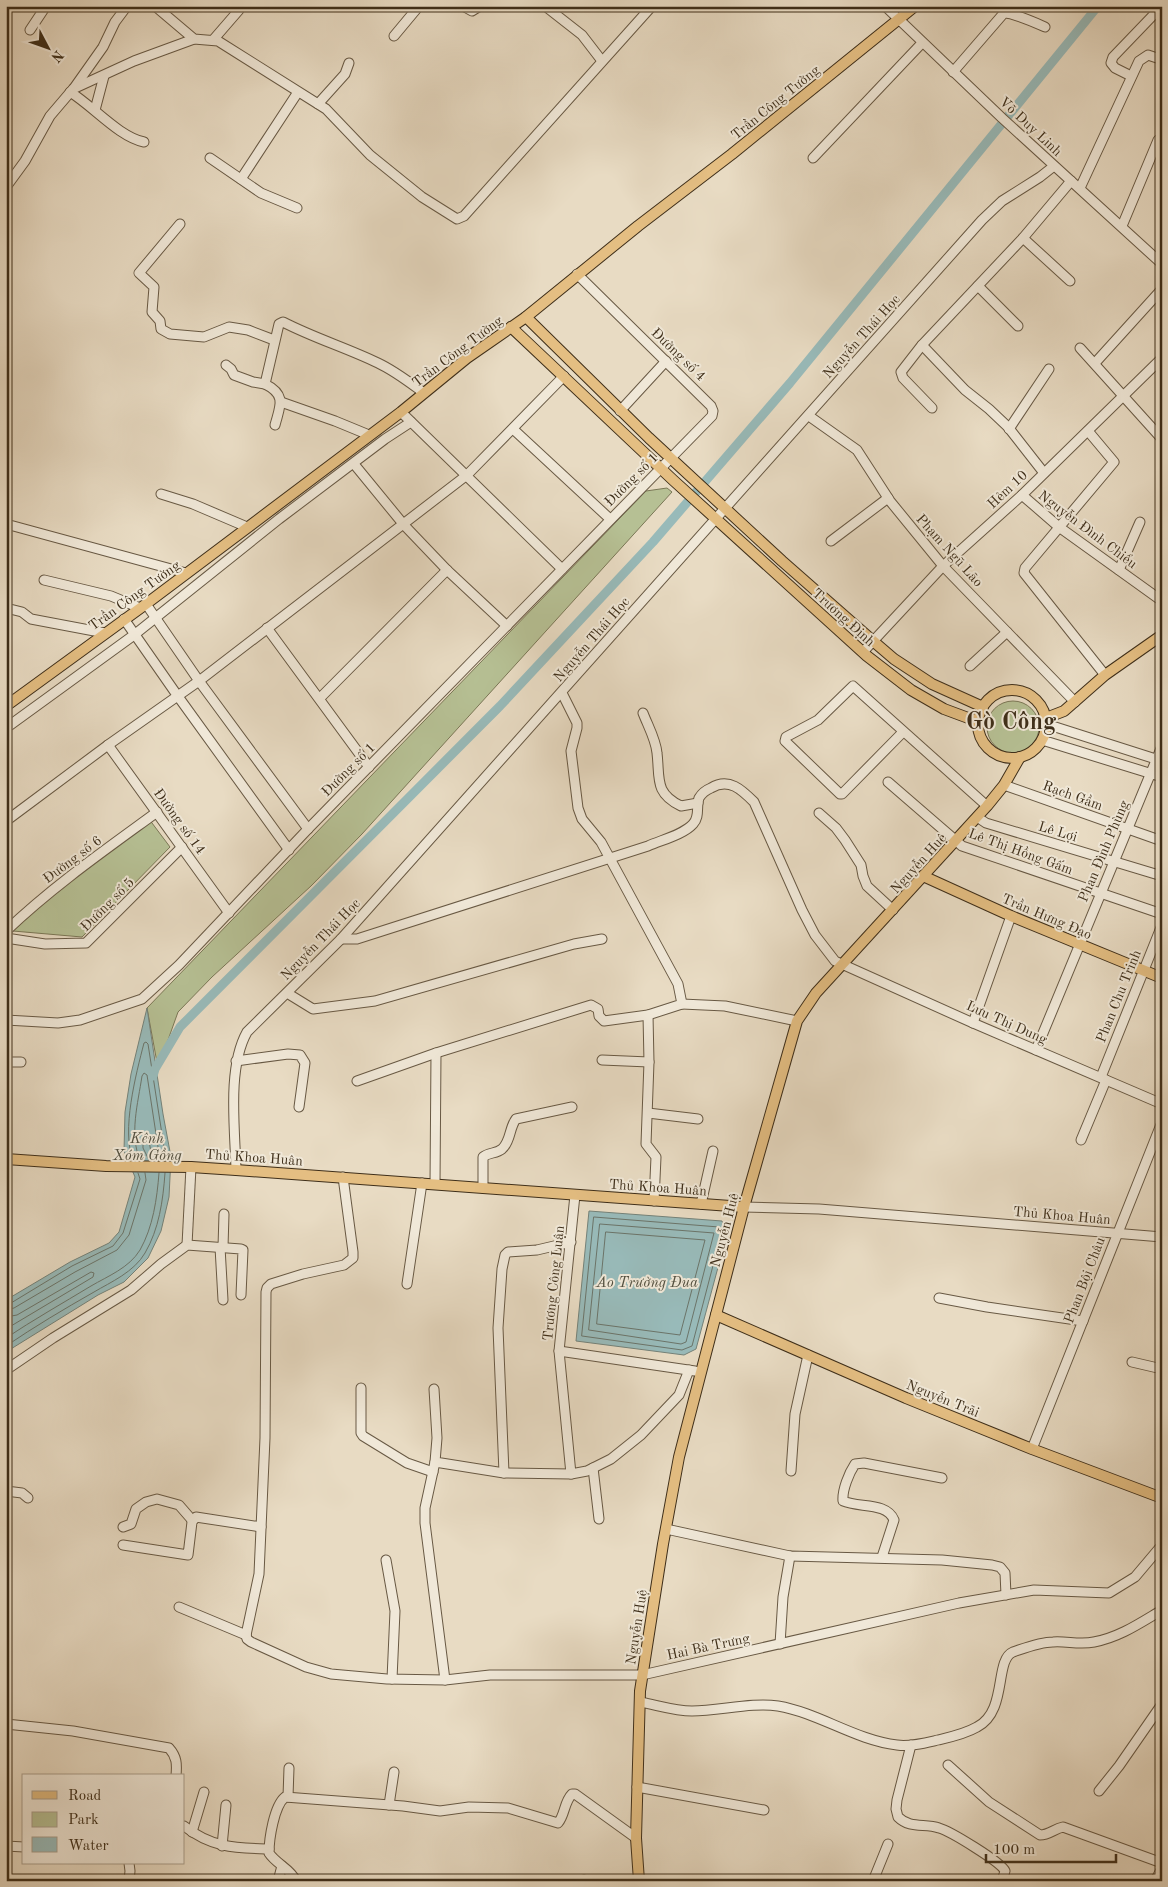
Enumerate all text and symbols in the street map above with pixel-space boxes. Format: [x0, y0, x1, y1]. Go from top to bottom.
north arrow [22, 22, 72, 72]
text: N [48, 47, 66, 65]
street label: Trần Công Tường [728, 61, 823, 143]
street label: Võ Duy Linh [996, 94, 1065, 159]
street label: Nguyễn Thái Học [820, 291, 903, 381]
street label: Trần Công Tường [409, 312, 506, 390]
street label: Đường số 4 [649, 325, 709, 384]
street label: Đường số 1 [602, 450, 661, 509]
street label: Hẻm 10 [985, 468, 1030, 511]
street label: Nguyễn Đình Chiểu [1036, 487, 1141, 572]
street label: Phạm Ngũ Lão [913, 512, 985, 590]
street label: Trần Công Tường [85, 556, 183, 634]
street label: Trương Định [809, 586, 878, 650]
street label: Nguyễn Thái Học [551, 594, 632, 685]
district label: Gò Công [966, 711, 1057, 735]
street label: Đường số 1 [319, 740, 378, 799]
street label: Rạch Gầm [1041, 777, 1105, 813]
street label: Đường số 14 [151, 786, 208, 857]
street label: Phan Đình Phùng [1076, 798, 1132, 904]
street label: Lê Lợi [1037, 819, 1079, 845]
street label: Lê Thị Hồng Gấm [966, 825, 1076, 877]
street label: Nguyễn Huệ [887, 830, 949, 897]
street label: Đường số 6 [40, 833, 104, 886]
street label: Đường số 5 [78, 875, 137, 934]
street label: Trần Hưng Đạo [1000, 890, 1094, 942]
street label: Nguyễn Thái Học [278, 896, 363, 983]
street label: Phan Chu Trinh [1094, 948, 1144, 1045]
street label: Lưu Thị Dung [964, 999, 1050, 1047]
water label: Kênh Xóm Gồng [112, 1132, 182, 1164]
street label: Thủ Khoa Huân [205, 1148, 304, 1168]
street label: Thủ Khoa Huân [609, 1178, 708, 1198]
street label: Nguyễn Huệ [707, 1192, 742, 1269]
street label: Thủ Khoa Huân [1012, 1205, 1112, 1227]
street label: Trương Công Luận [541, 1224, 567, 1341]
street label: Phan Bội Châu [1062, 1235, 1108, 1325]
water label: Ao Trường Đua [595, 1276, 698, 1291]
street label: Nguyễn Trãi [904, 1377, 982, 1420]
street label: Nguyễn Huệ [623, 1588, 650, 1666]
street label: Hai Bà Trưng [665, 1631, 751, 1663]
legend [22, 1774, 185, 1864]
text: Road [68, 1789, 102, 1804]
text: Park [68, 1813, 99, 1828]
scale bar [986, 1832, 1116, 1864]
text: Water [68, 1839, 109, 1854]
text: 100 m [993, 1843, 1035, 1858]

